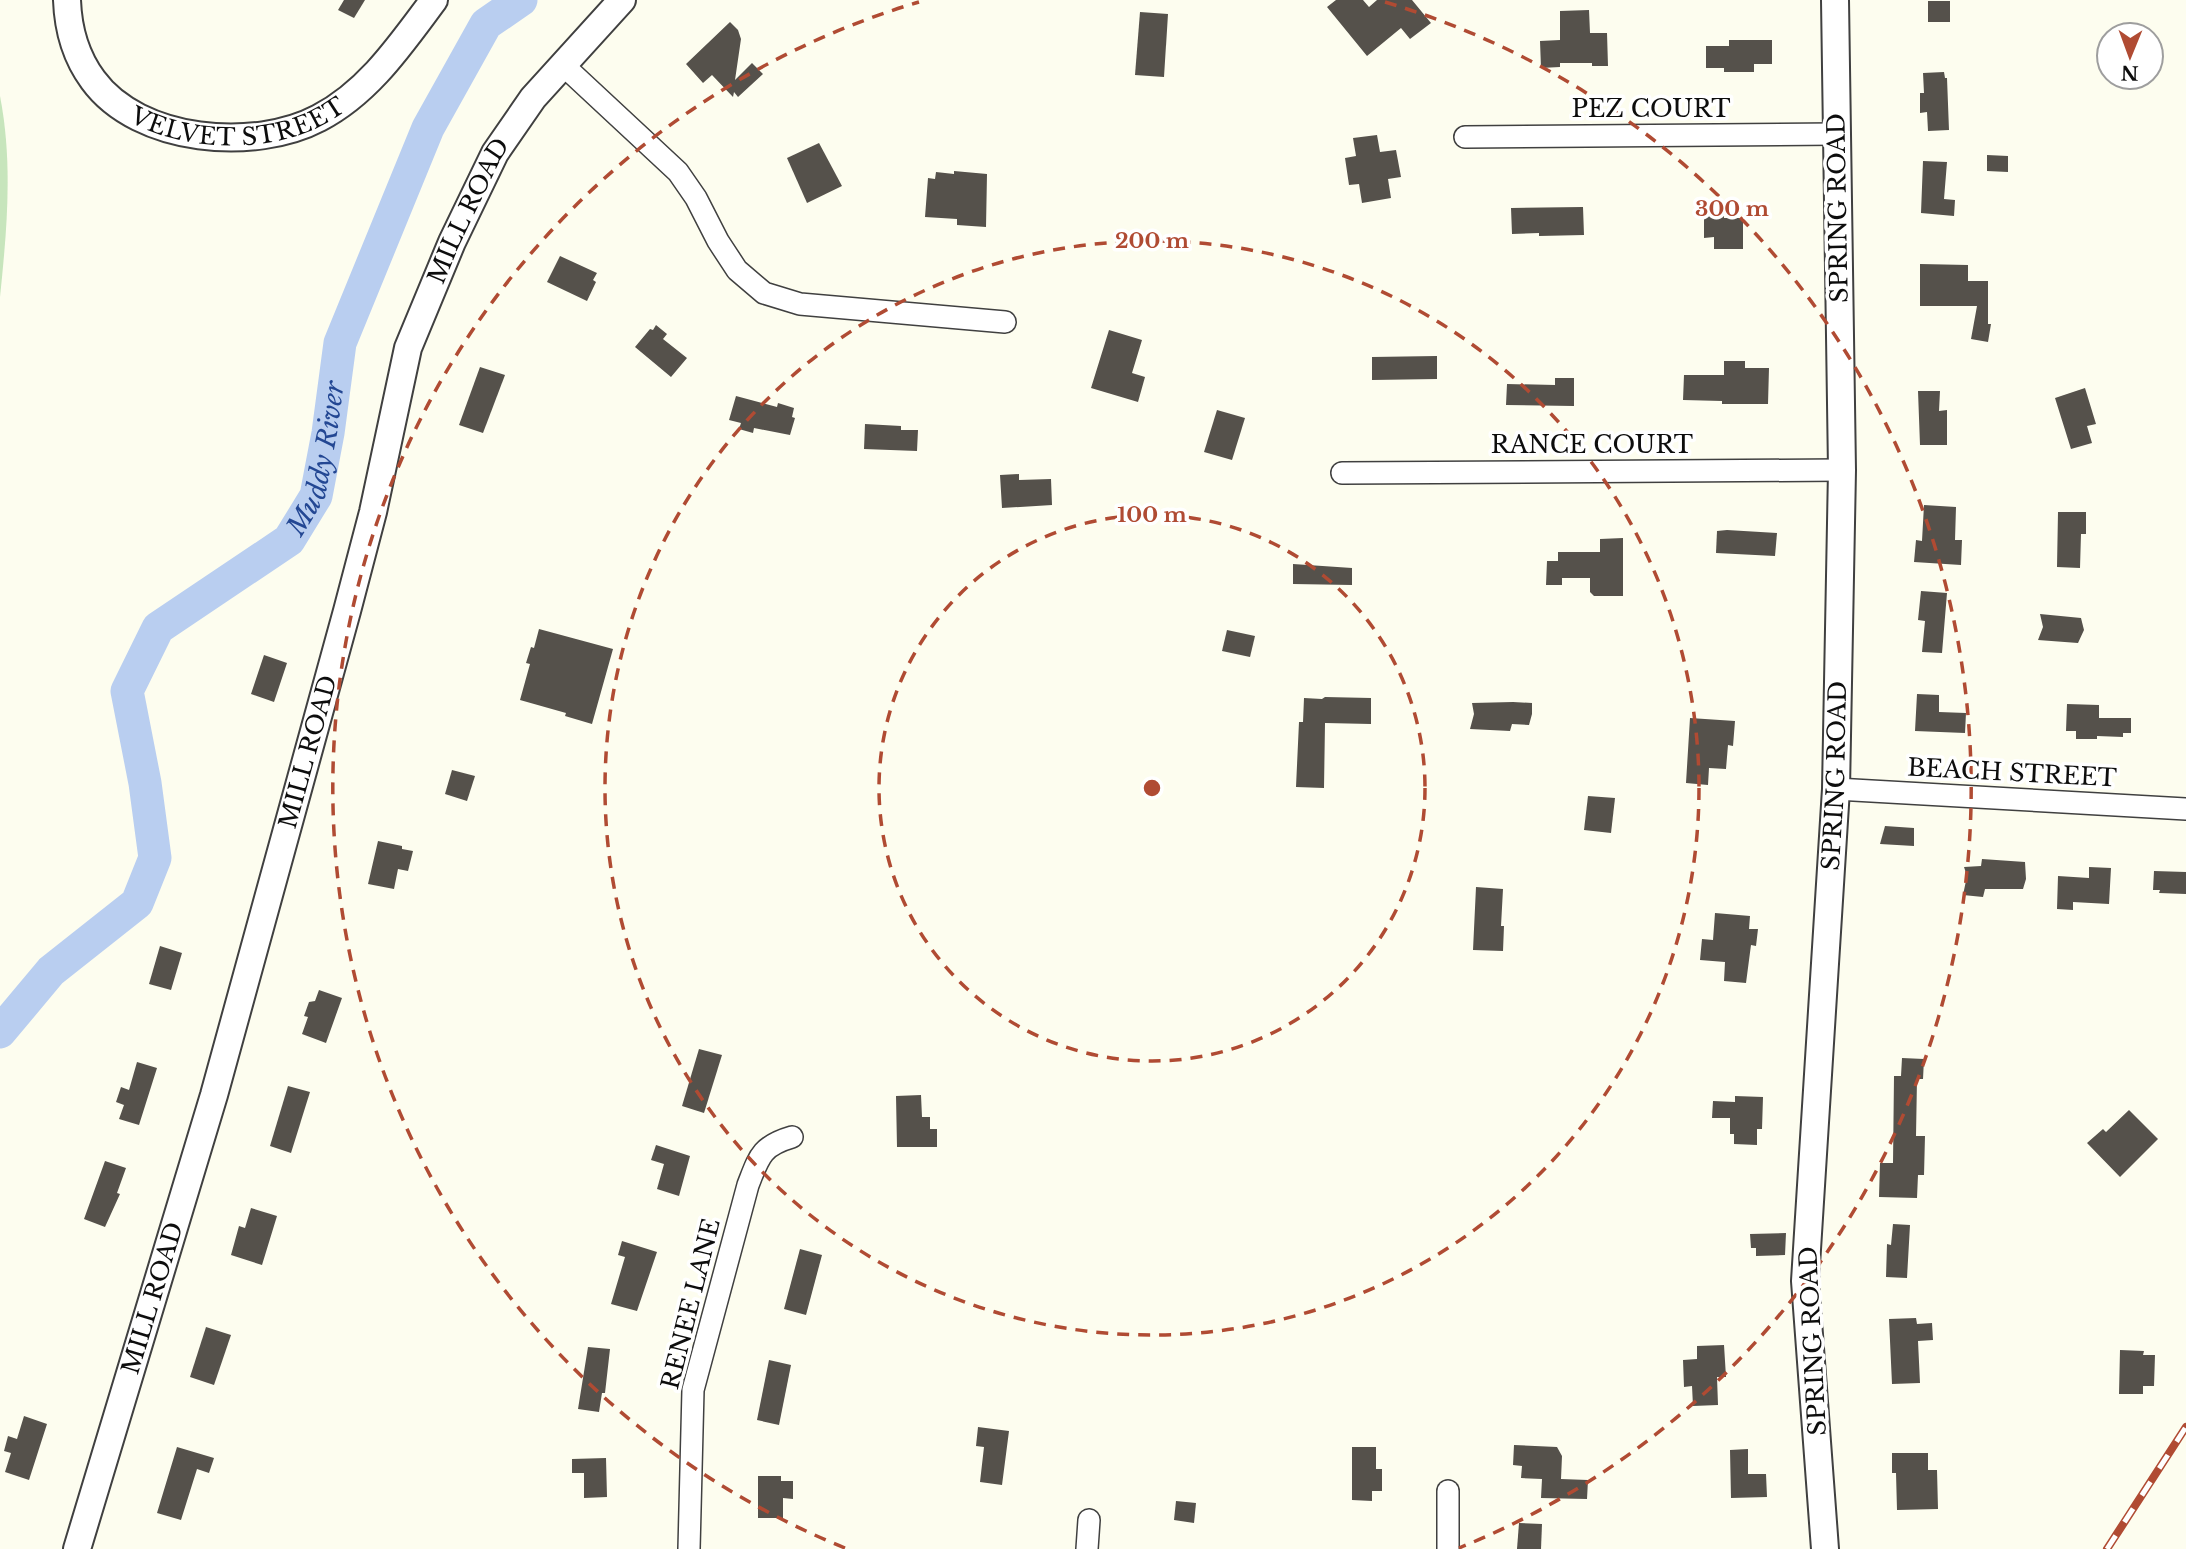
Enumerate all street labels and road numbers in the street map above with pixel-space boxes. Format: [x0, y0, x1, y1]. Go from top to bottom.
street label: VELVET STREET [125, 91, 350, 152]
street label: PEZ COURT [1571, 94, 1731, 123]
street label: SPRING ROAD [1821, 113, 1854, 303]
street label: MILL ROAD [421, 132, 515, 288]
street label: RANCE COURT [1491, 430, 1693, 459]
street label: MILL ROAD [273, 672, 343, 832]
street label: SPRING ROAD [1816, 681, 1852, 871]
street label: BEACH STREET [1907, 753, 2117, 792]
street label: RENEE LANE [655, 1216, 726, 1392]
street label: MILL ROAD [116, 1218, 189, 1378]
street label: SPRING ROAD [1793, 1246, 1832, 1436]

